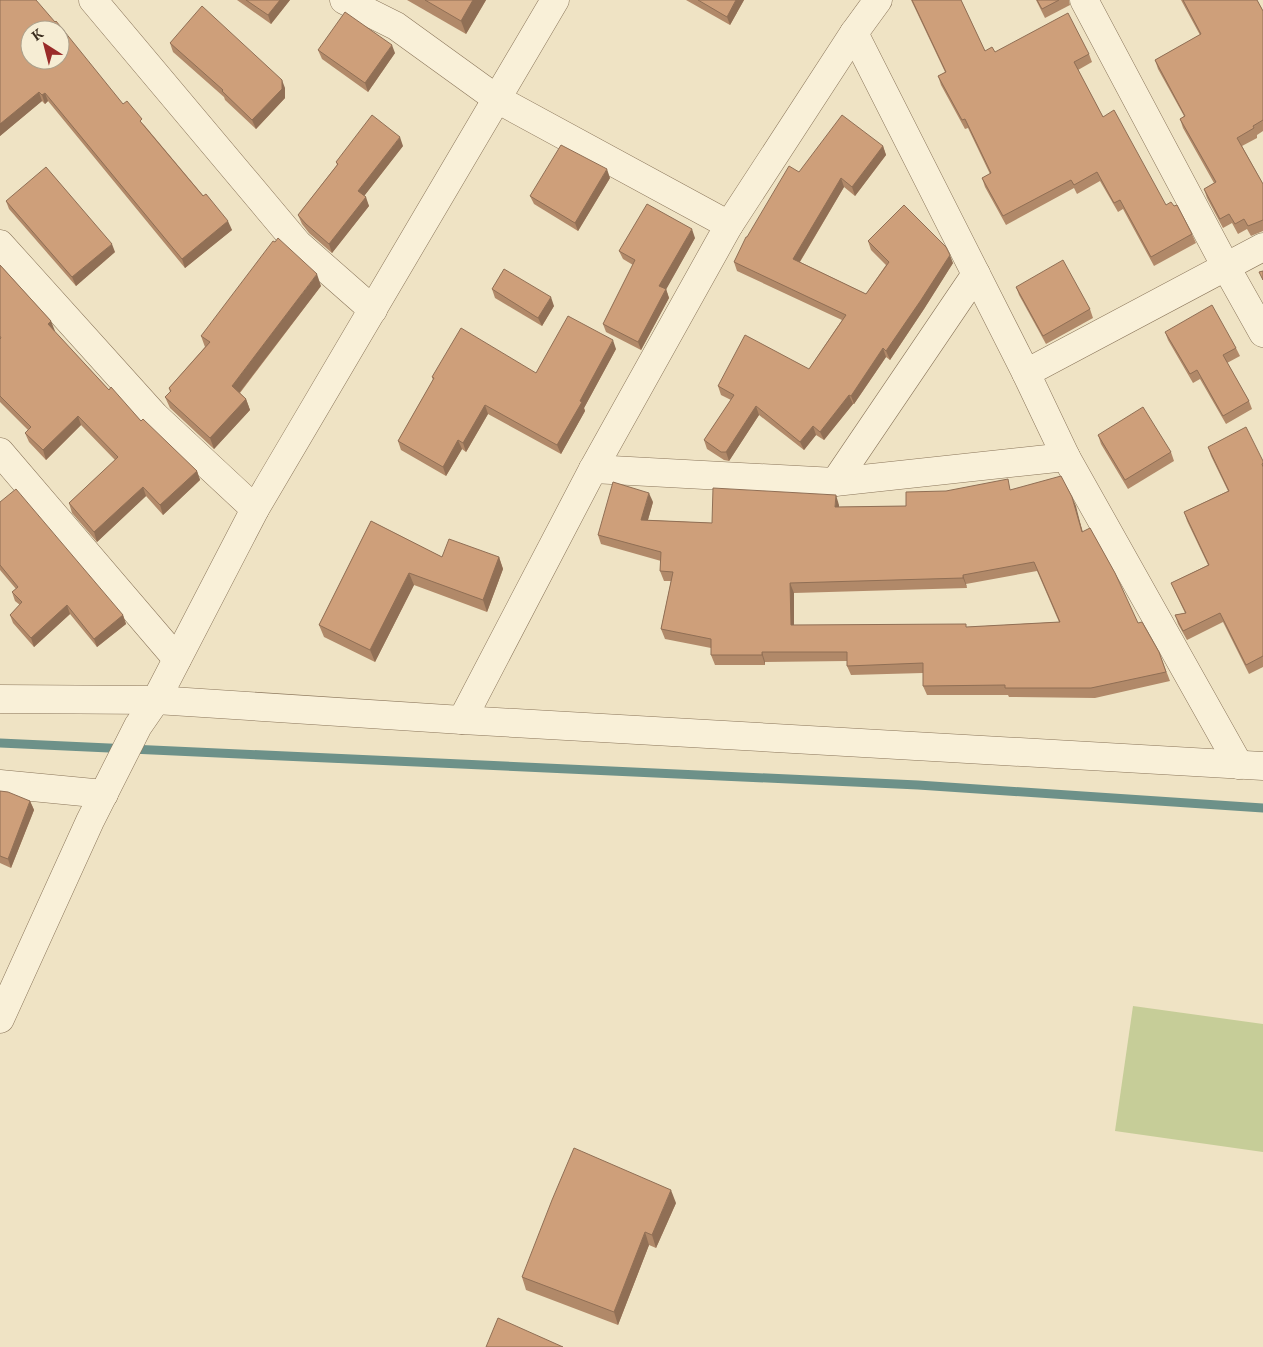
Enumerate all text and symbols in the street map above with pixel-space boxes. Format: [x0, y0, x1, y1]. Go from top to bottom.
north arrow [20, 20, 70, 70]
text: K [27, 23, 47, 45]

